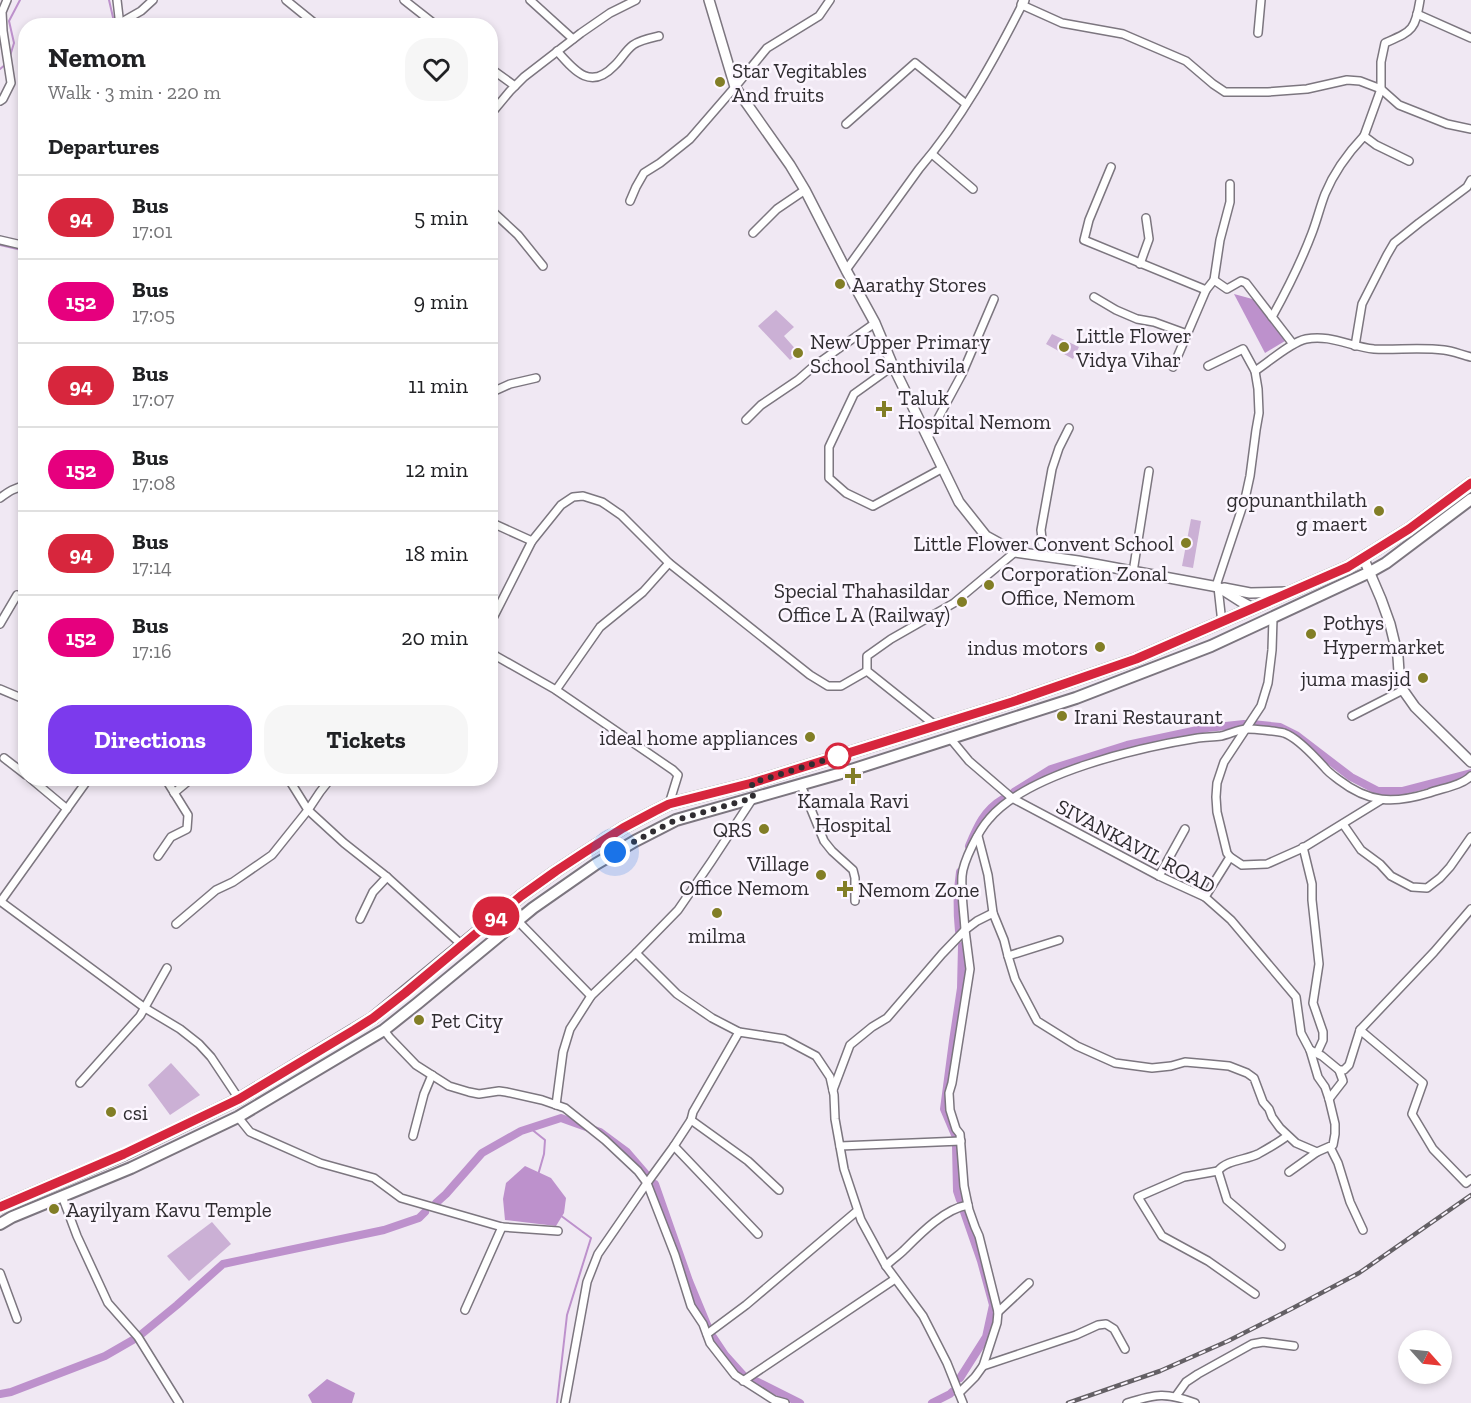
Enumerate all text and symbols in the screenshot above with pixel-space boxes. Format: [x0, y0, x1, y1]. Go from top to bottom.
button: heart [405, 38, 468, 101]
text: Nemom [48, 41, 146, 74]
place label: Star Vegitables And fruits [732, 58, 867, 107]
marker: Star Vegitables And fruits [713, 75, 727, 89]
text: Walk · 3 min · 220 m [48, 80, 221, 104]
text: Departures [48, 133, 159, 160]
text: Bus [132, 192, 169, 219]
text: 5 min [414, 204, 468, 231]
text: 94 [69, 205, 93, 230]
text: 17:01 [132, 219, 172, 243]
place label: Aarathy Stores [852, 272, 986, 297]
text: Bus [132, 276, 169, 303]
marker: Aarathy Stores [833, 277, 847, 291]
text: 9 min [414, 288, 468, 315]
text: 152 [66, 289, 96, 314]
text: 17:05 [132, 303, 175, 327]
place label: Little Flower Vidya Vihar [1075, 323, 1192, 372]
place label: New Upper Primary School Santhivila [810, 329, 991, 378]
marker: Little Flower Vidya Vihar [1057, 340, 1071, 354]
marker: New Upper Primary School Santhivila [791, 346, 805, 360]
text: Bus [132, 360, 169, 387]
text: 11 min [408, 372, 468, 399]
text: 94 [69, 373, 93, 398]
place label: Taluk Hospital Nemom [898, 385, 1051, 434]
text: 17:07 [132, 387, 174, 411]
marker: Taluk Hospital Nemom [875, 400, 893, 418]
text: Bus [132, 444, 169, 471]
text: 12 min [405, 456, 468, 483]
text: 152 [66, 457, 96, 482]
text: 17:08 [132, 471, 176, 495]
place label: gopunanthilath g maert [1226, 487, 1367, 536]
marker: gopunanthilath g maert [1372, 504, 1386, 518]
text: Bus [132, 528, 169, 555]
place label: Little Flower Convent School [914, 531, 1174, 556]
marker: Little Flower Convent School [1179, 536, 1193, 550]
text: 18 min [405, 540, 468, 567]
text: 94 [69, 541, 93, 566]
text: 17:14 [132, 555, 172, 579]
place label: Corporation Zonal Office, Nemom [1001, 561, 1168, 610]
place label: Special Thahasildar Office L A (Railway) [774, 578, 950, 627]
marker: Corporation Zonal Office, Nemom [982, 578, 996, 592]
marker: Special Thahasildar Office L A (Railway) [955, 595, 969, 609]
place label: Pothys Hypermarket [1323, 610, 1445, 659]
text: Bus [132, 612, 169, 639]
text: 20 min [401, 624, 468, 651]
text: 152 [66, 625, 96, 650]
marker: Pothys Hypermarket [1304, 627, 1318, 641]
place label: indus motors [967, 635, 1088, 660]
text: 17:16 [132, 639, 172, 663]
marker: indus motors [1093, 640, 1107, 654]
place label: juma masjid [1300, 666, 1411, 692]
marker: juma masjid [1416, 671, 1430, 685]
place label: Irani Restaurant [1074, 704, 1223, 729]
button: Directions [48, 705, 252, 774]
button: Tickets [264, 705, 468, 774]
marker: Irani Restaurant [1055, 709, 1069, 723]
place label: ideal home appliances [599, 725, 798, 750]
marker: ideal home appliances [803, 730, 817, 744]
unlabelled marker [825, 743, 851, 769]
marker: Kamala Ravi Hospital [844, 767, 862, 785]
place label: Kamala Ravi Hospital [797, 788, 909, 837]
street label: SIVANKAVIL ROAD [1052, 793, 1220, 899]
place label: QRS [713, 817, 752, 842]
marker: QRS [757, 822, 771, 836]
your location [600, 837, 630, 867]
place label: Village Office Nemom [679, 851, 809, 900]
marker: Village Office Nemom [814, 868, 828, 882]
place label: Nemom Zone [858, 877, 980, 902]
marker: Nemom Zone [836, 880, 854, 898]
line badge: 94 [469, 896, 523, 936]
text: 94 [484, 904, 508, 929]
marker: milma [710, 906, 724, 920]
place label: milma [688, 923, 746, 948]
place label: Pet City [431, 1008, 503, 1033]
marker: Pet City [412, 1013, 426, 1027]
place label: csi [123, 1100, 148, 1125]
marker: csi [104, 1105, 118, 1119]
place label: Aayilyam Kavu Temple [66, 1197, 272, 1222]
marker: Aayilyam Kavu Temple [47, 1202, 61, 1216]
north arrow [1398, 1330, 1452, 1384]
map controls [1398, 1330, 1452, 1384]

